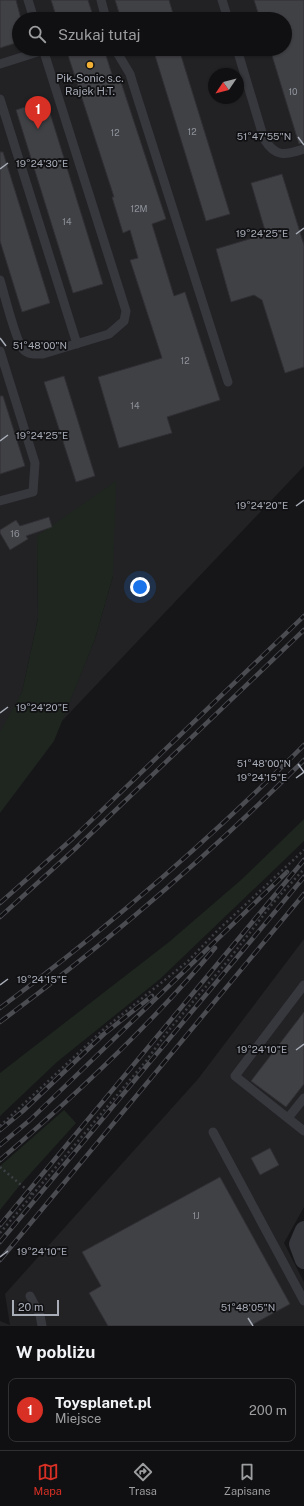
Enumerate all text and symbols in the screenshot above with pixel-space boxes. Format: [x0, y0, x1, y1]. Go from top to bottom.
search box [12, 12, 292, 56]
icon: search [26, 23, 48, 45]
text: Szukaj tutaj [58, 26, 141, 43]
marker: Pik-Sonic s.c. Rajek H.T. [85, 60, 95, 70]
north arrow [208, 68, 244, 104]
place label: Pik-Sonic s.c. Rajek H.T. [56, 72, 124, 97]
house number: 10 [288, 86, 298, 97]
pin: 1 [25, 96, 51, 129]
house number: 12 [187, 126, 197, 137]
house number: 12 [110, 127, 120, 138]
text: 51°47'55"N [237, 130, 291, 142]
text: 19°24'30"E [16, 157, 68, 169]
house number: 12M [131, 203, 148, 214]
house number: 14 [62, 216, 72, 227]
text: 19°24'25"E [236, 227, 288, 239]
text: 51°48'00"N [13, 339, 67, 351]
house number: 12 [180, 355, 190, 366]
house number: 14 [130, 400, 140, 411]
text: 19°24'25"E [16, 429, 68, 441]
text: 19°24'20"E [236, 499, 288, 511]
house number: 16 [10, 528, 20, 539]
your location [130, 577, 150, 597]
text: 19°24'20"E [16, 701, 68, 713]
text: 51°48'00"N [237, 757, 291, 769]
text: 19°24'15"E [237, 771, 287, 783]
text: 19°24'15"E [17, 973, 67, 985]
text: 19°24'10"E [237, 1043, 287, 1055]
house number: 1J [192, 1210, 200, 1221]
text: 19°24'10"E [17, 1245, 67, 1257]
scale bar [12, 1298, 59, 1317]
text: 20 m [18, 1301, 43, 1313]
text: 51°48'05"N [221, 1301, 275, 1313]
text: W pobliżu [16, 1342, 95, 1362]
text: Toysplanet.pl [55, 1394, 152, 1411]
text: 1 [27, 1403, 33, 1418]
text: 200 m [249, 1403, 287, 1418]
text: Miejsce [55, 1411, 101, 1426]
tab: Mapa [34, 1461, 62, 1497]
tab: Trasa [129, 1461, 157, 1497]
tab: Zapisane [224, 1461, 271, 1497]

